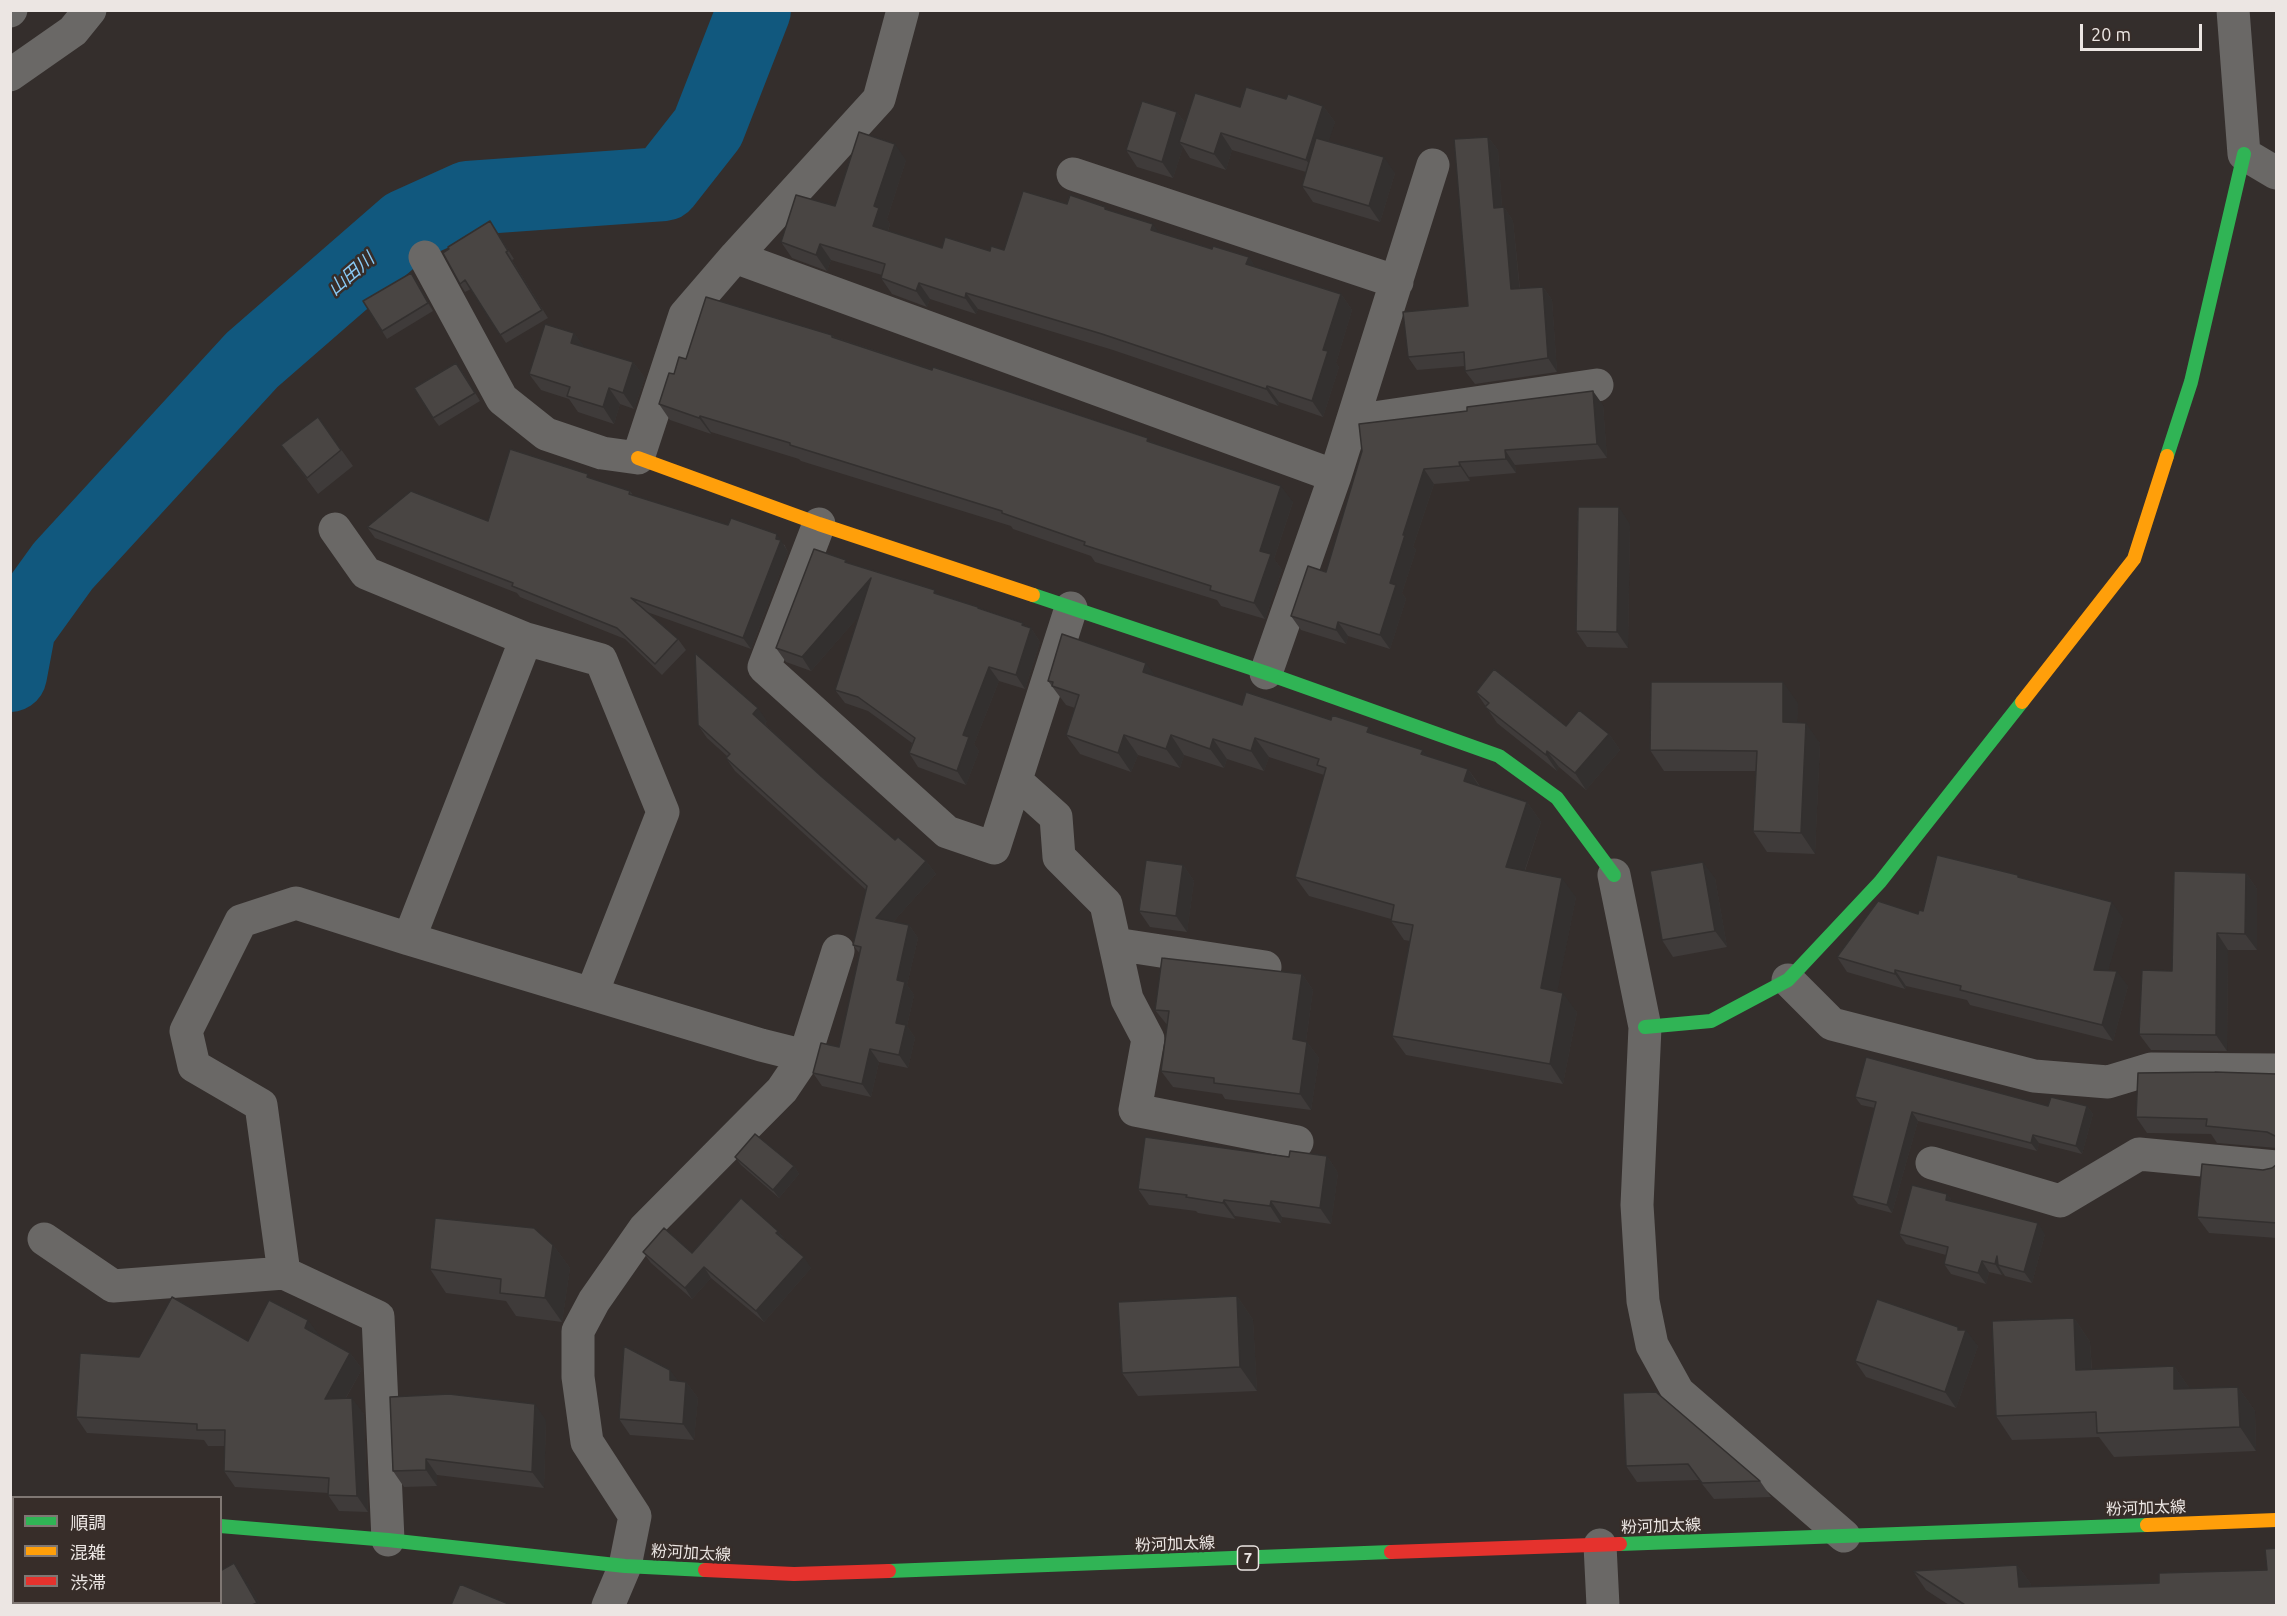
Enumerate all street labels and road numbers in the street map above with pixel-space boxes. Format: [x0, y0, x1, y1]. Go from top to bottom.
street label: 粉河加太線 [2106, 1497, 2186, 1519]
street label: 粉河加太線 [1621, 1515, 1701, 1537]
street label: 粉河加太線 [1135, 1533, 1215, 1555]
street label: 粉河加太線 [651, 1541, 731, 1565]
road number: 7 [1238, 1546, 1258, 1570]

